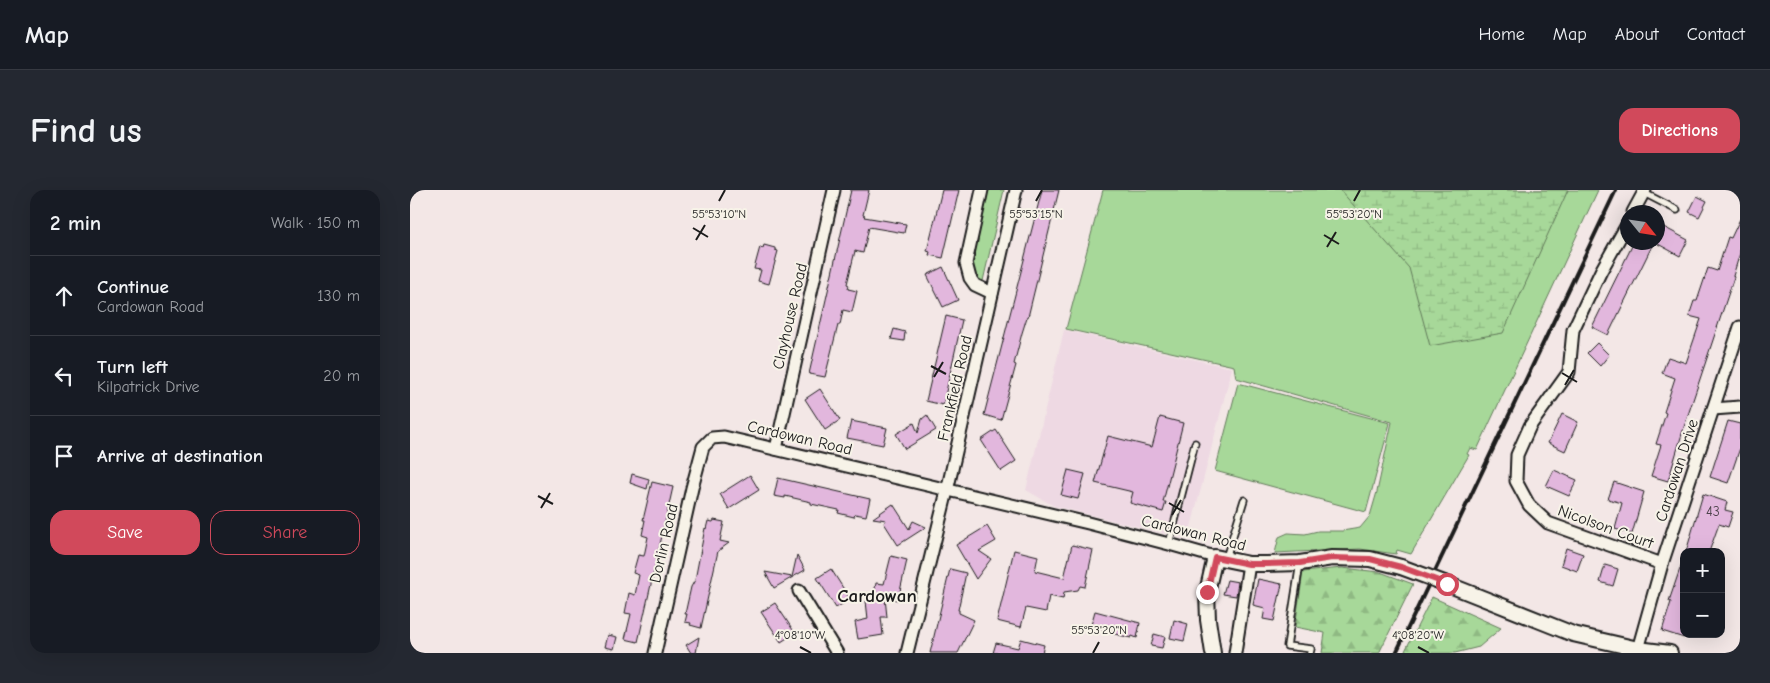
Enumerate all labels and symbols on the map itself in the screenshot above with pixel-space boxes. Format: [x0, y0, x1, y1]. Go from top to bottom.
north arrow [1620, 205, 1665, 250]
text: 55°53'10"N [692, 207, 746, 221]
text: 55°53'15"N [1009, 207, 1063, 221]
text: 55°53'20"N [1326, 207, 1382, 221]
street label: Clayhouse Road [769, 261, 811, 371]
street label: Frankfield Road [934, 334, 976, 443]
street label: Cardowan Road [746, 417, 854, 459]
street label: Cardowan Drive [1652, 417, 1702, 524]
street label: Nicolson Court [1555, 501, 1656, 553]
street label: Dorlin Road [646, 502, 682, 585]
house number: 43 [1706, 503, 1720, 520]
street label: Cardowan Road [1140, 511, 1248, 555]
route start [1436, 573, 1459, 596]
route end [1196, 581, 1219, 604]
district label: Cardowan [837, 585, 917, 607]
text: 55°53'20"N [1071, 623, 1127, 637]
text: 4°08'10"W [775, 628, 826, 642]
text: 4°08'20"W [1392, 628, 1445, 642]

